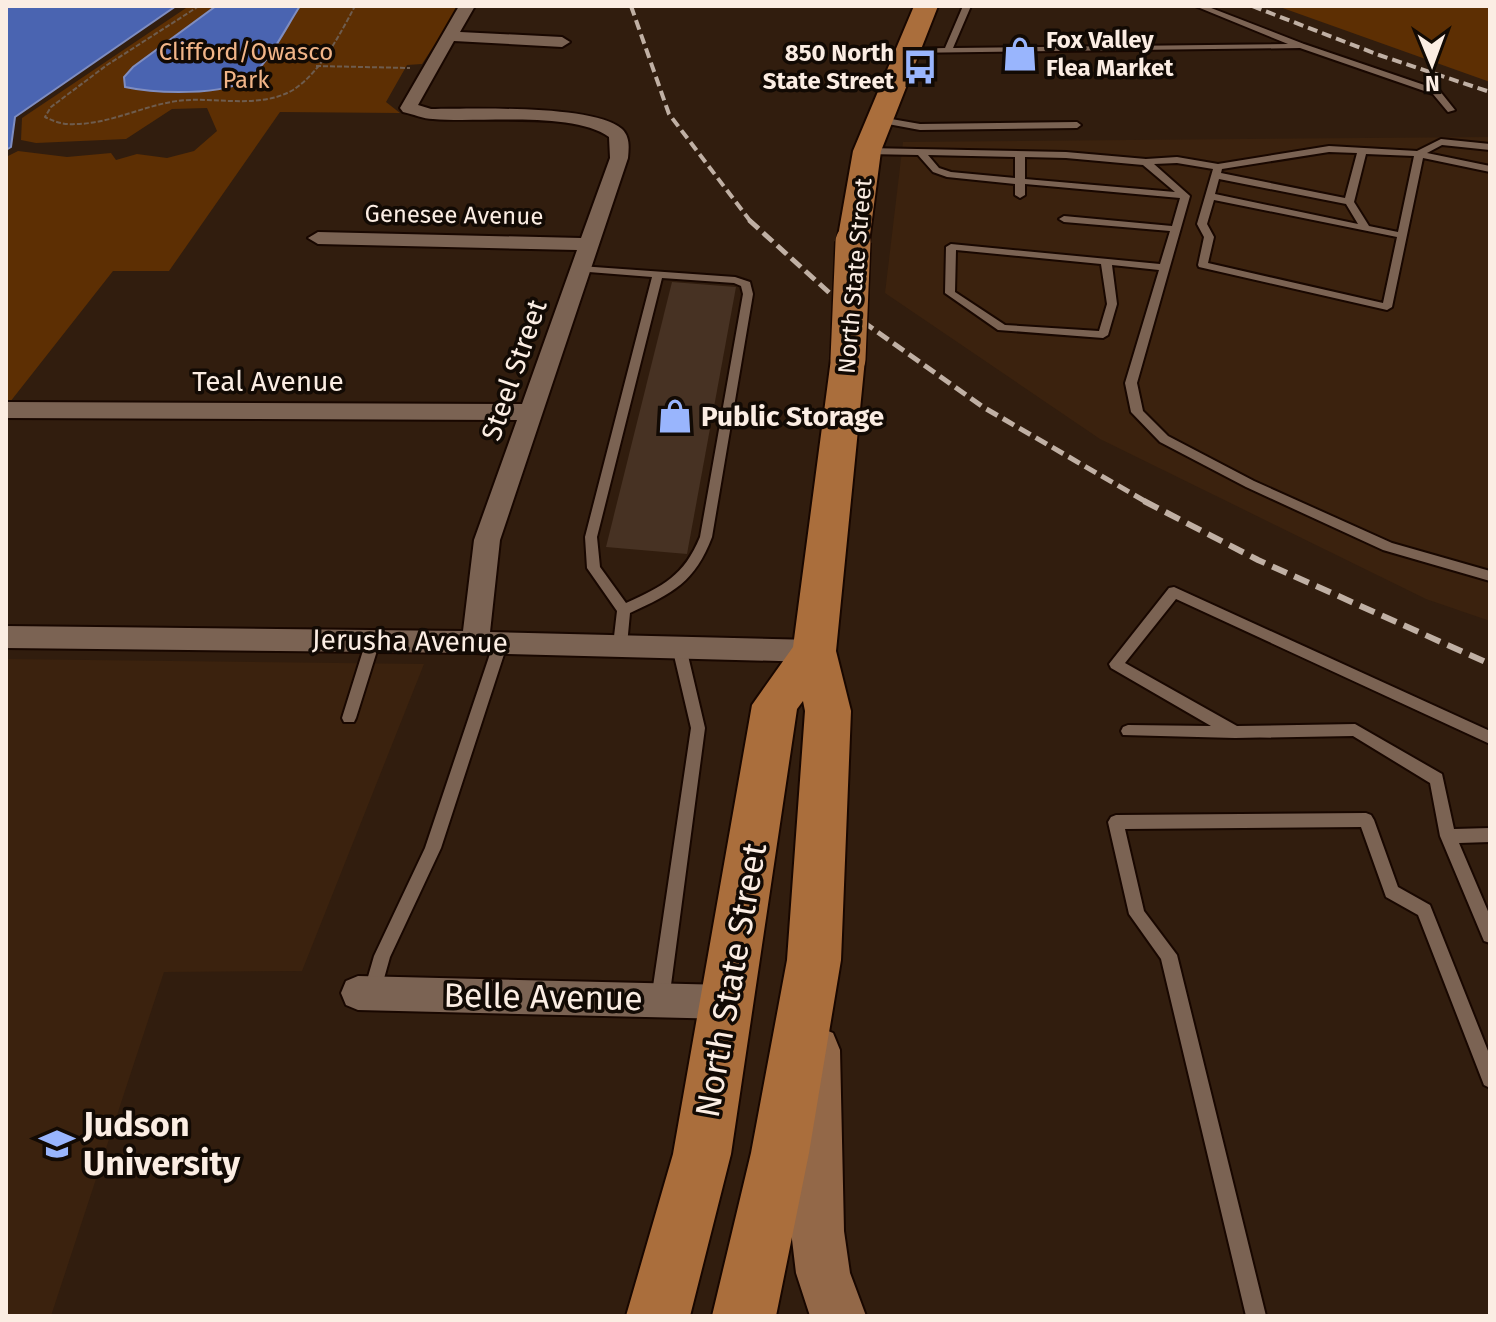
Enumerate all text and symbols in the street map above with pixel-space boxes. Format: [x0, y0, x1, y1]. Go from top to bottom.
north arrow [1392, 24, 1472, 104]
place label: Fox Valley Flea Market [1046, 26, 1174, 82]
shop icon: Fox Valley Flea Market [1001, 35, 1039, 73]
park label: Clifford/Owasco Park [159, 38, 333, 94]
place label: 850 North State Street [763, 39, 895, 95]
bus stop icon: 850 North State Street [901, 48, 939, 86]
text: N [1425, 70, 1440, 97]
street label: North State Street [833, 177, 878, 375]
street label: Genesee Avenue [364, 199, 544, 231]
street label: Steel Street [474, 294, 554, 445]
street label: Teal Avenue [192, 365, 344, 398]
shop icon: Public Storage [656, 397, 694, 435]
place label: Public Storage [701, 400, 884, 433]
street label: Jerusha Avenue [312, 623, 508, 659]
street label: North State Street [687, 839, 775, 1120]
street label: Belle Avenue [443, 975, 643, 1019]
place label: Judson University [82, 1104, 240, 1184]
school or university icon: Judson University [38, 1125, 76, 1163]

